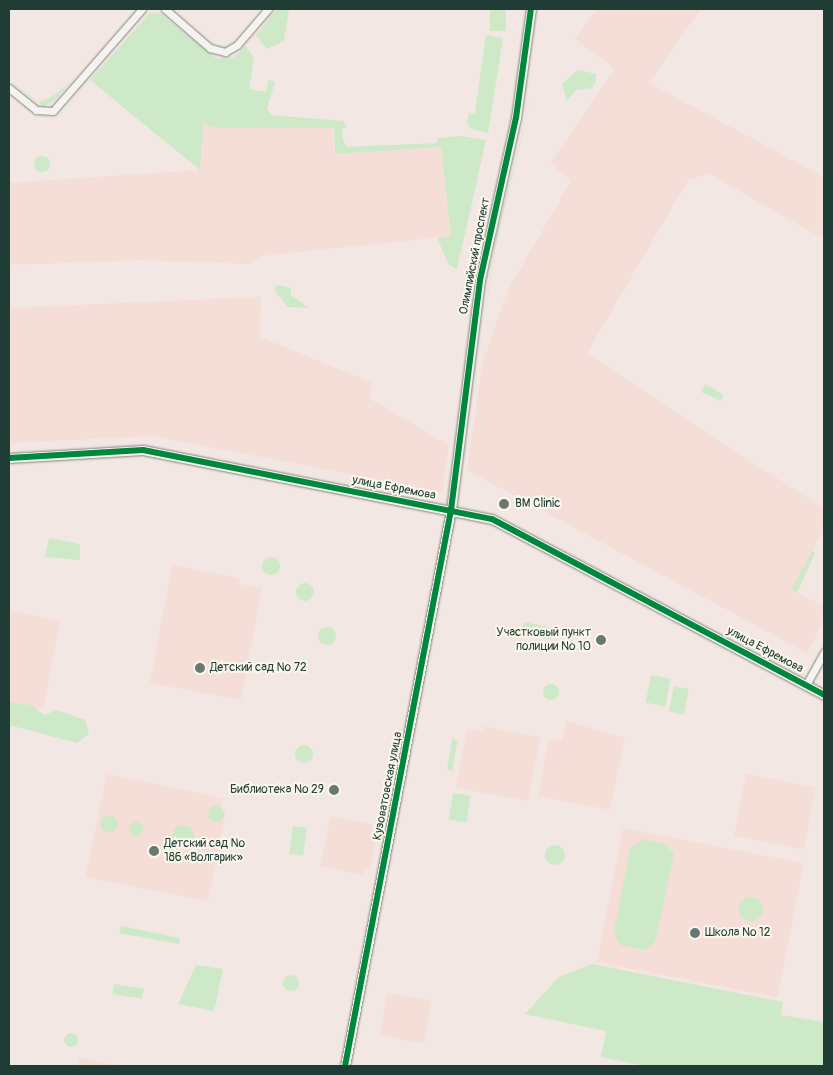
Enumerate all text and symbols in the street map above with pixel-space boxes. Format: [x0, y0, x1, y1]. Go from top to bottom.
street label: Олимпийский проспект [457, 196, 493, 316]
street label: улица Ефремова [351, 473, 437, 503]
marker: BM Clinic [497, 497, 511, 511]
place label: BM Clinic [515, 497, 560, 511]
street label: улица Ефремова [724, 624, 806, 676]
place label: Участковый пункт полиции № 10 [496, 626, 591, 654]
marker: Участковый пункт полиции № 10 [595, 634, 607, 646]
place label: Детский сад № 72 [210, 661, 307, 675]
marker: Детский сад № 72 [194, 662, 206, 674]
street label: Кузоватовская улица [370, 731, 406, 841]
place label: Библиотека № 29 [230, 783, 324, 797]
marker: Библиотека № 29 [328, 784, 340, 796]
place label: Детский сад № 186 «Волгарик» [164, 837, 245, 865]
marker: Детский сад № 186 «Волгарик» [148, 845, 160, 857]
place label: Школа № 12 [705, 926, 771, 940]
marker: Школа № 12 [689, 927, 701, 939]

